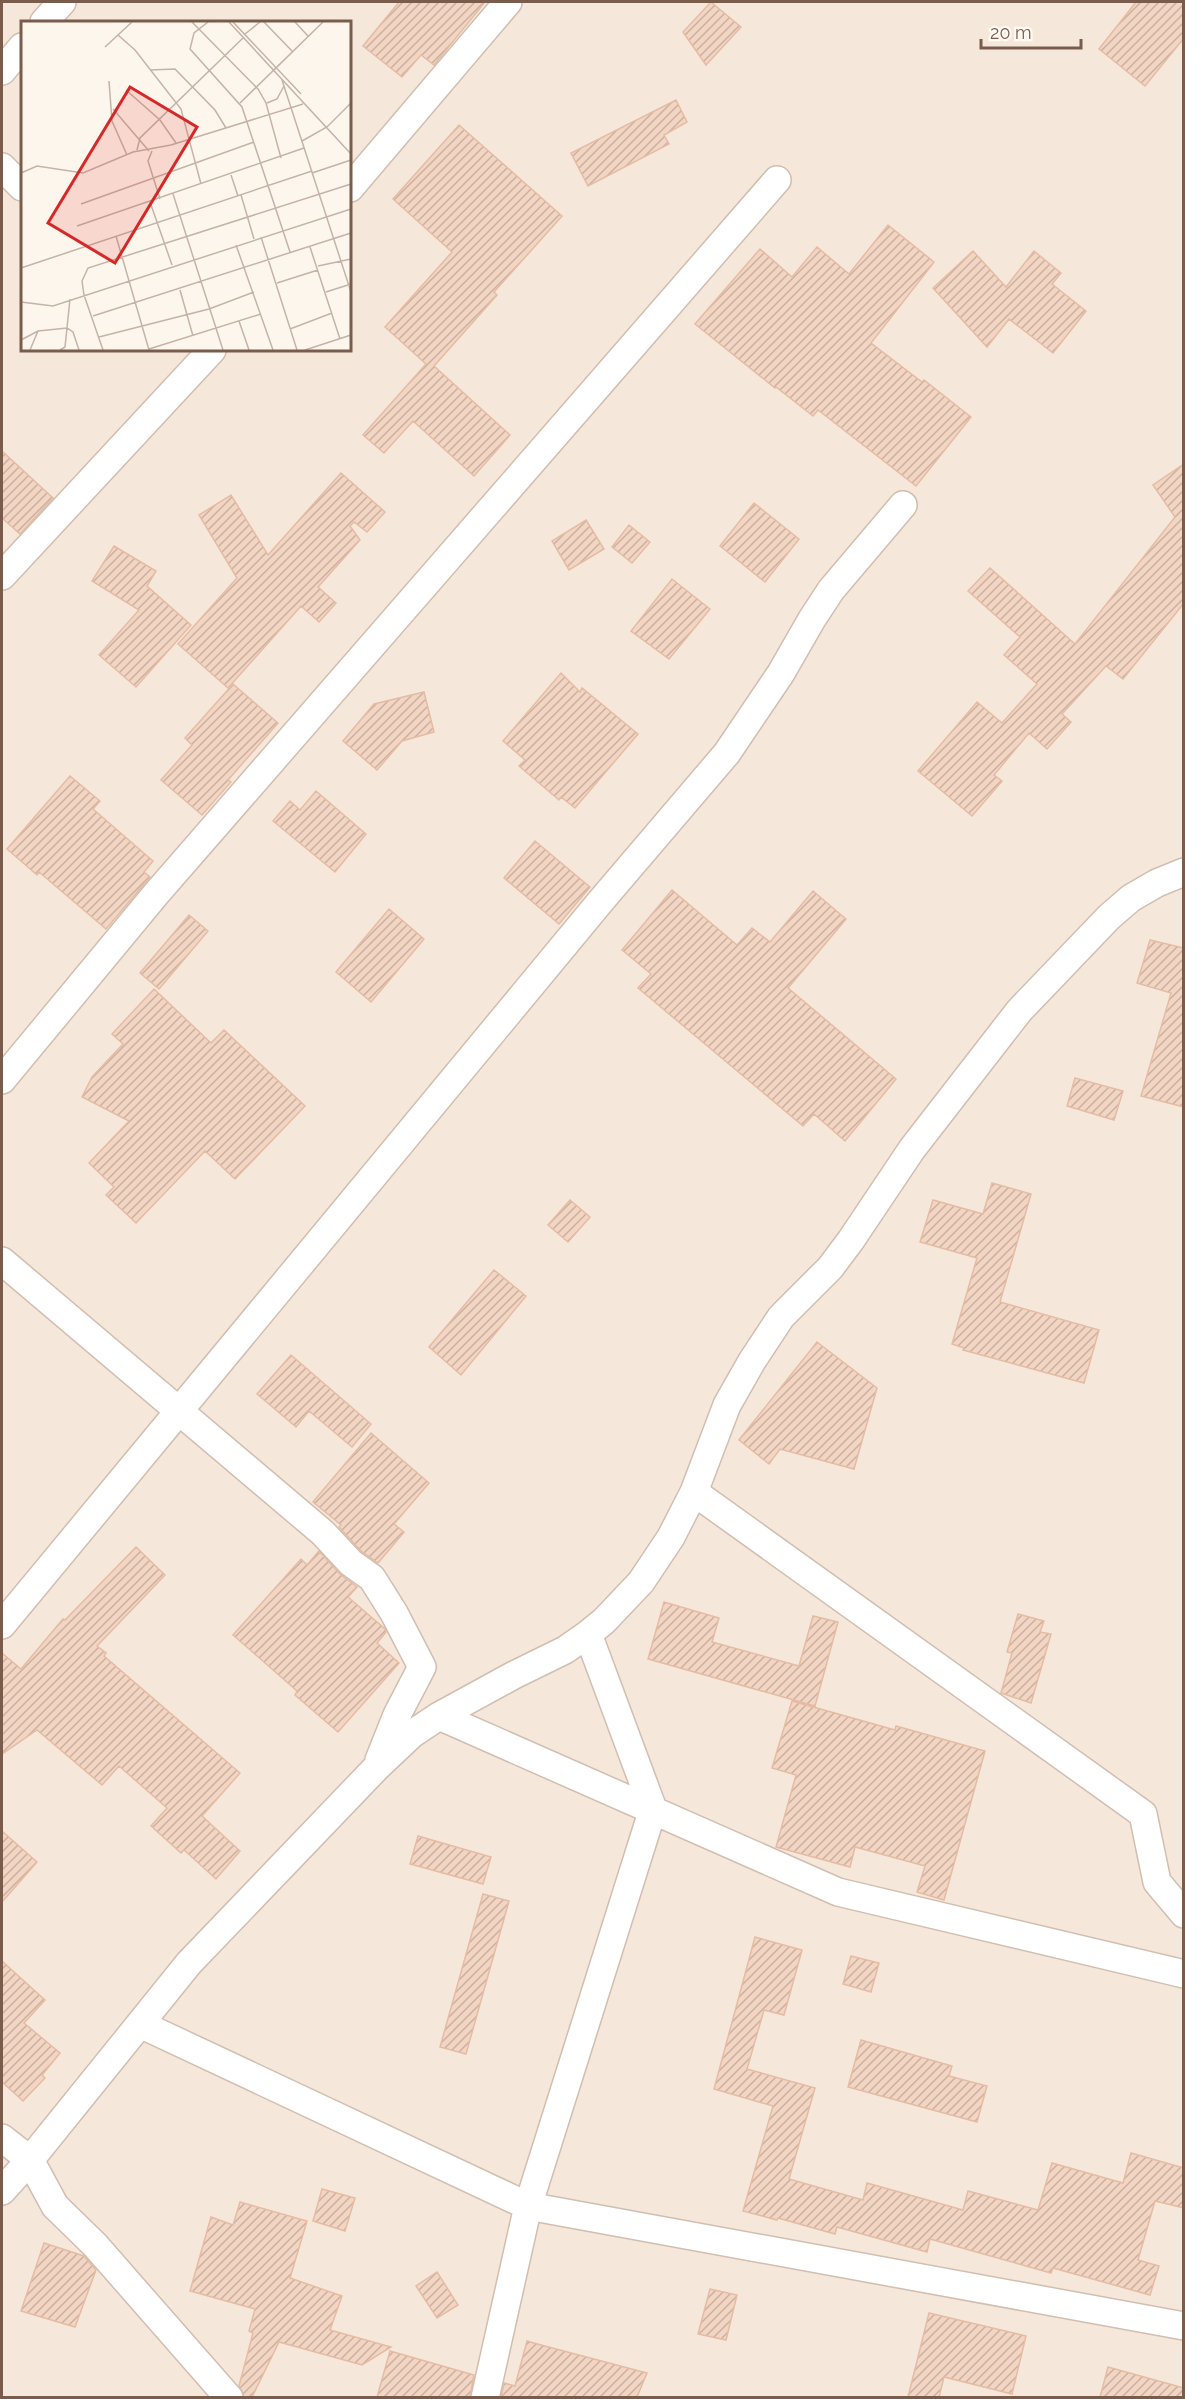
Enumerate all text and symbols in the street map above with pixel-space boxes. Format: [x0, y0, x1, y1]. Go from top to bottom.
scale bar [981, 12, 1082, 50]
inset map [21, 21, 351, 351]
text: 20 m [990, 22, 1032, 43]

